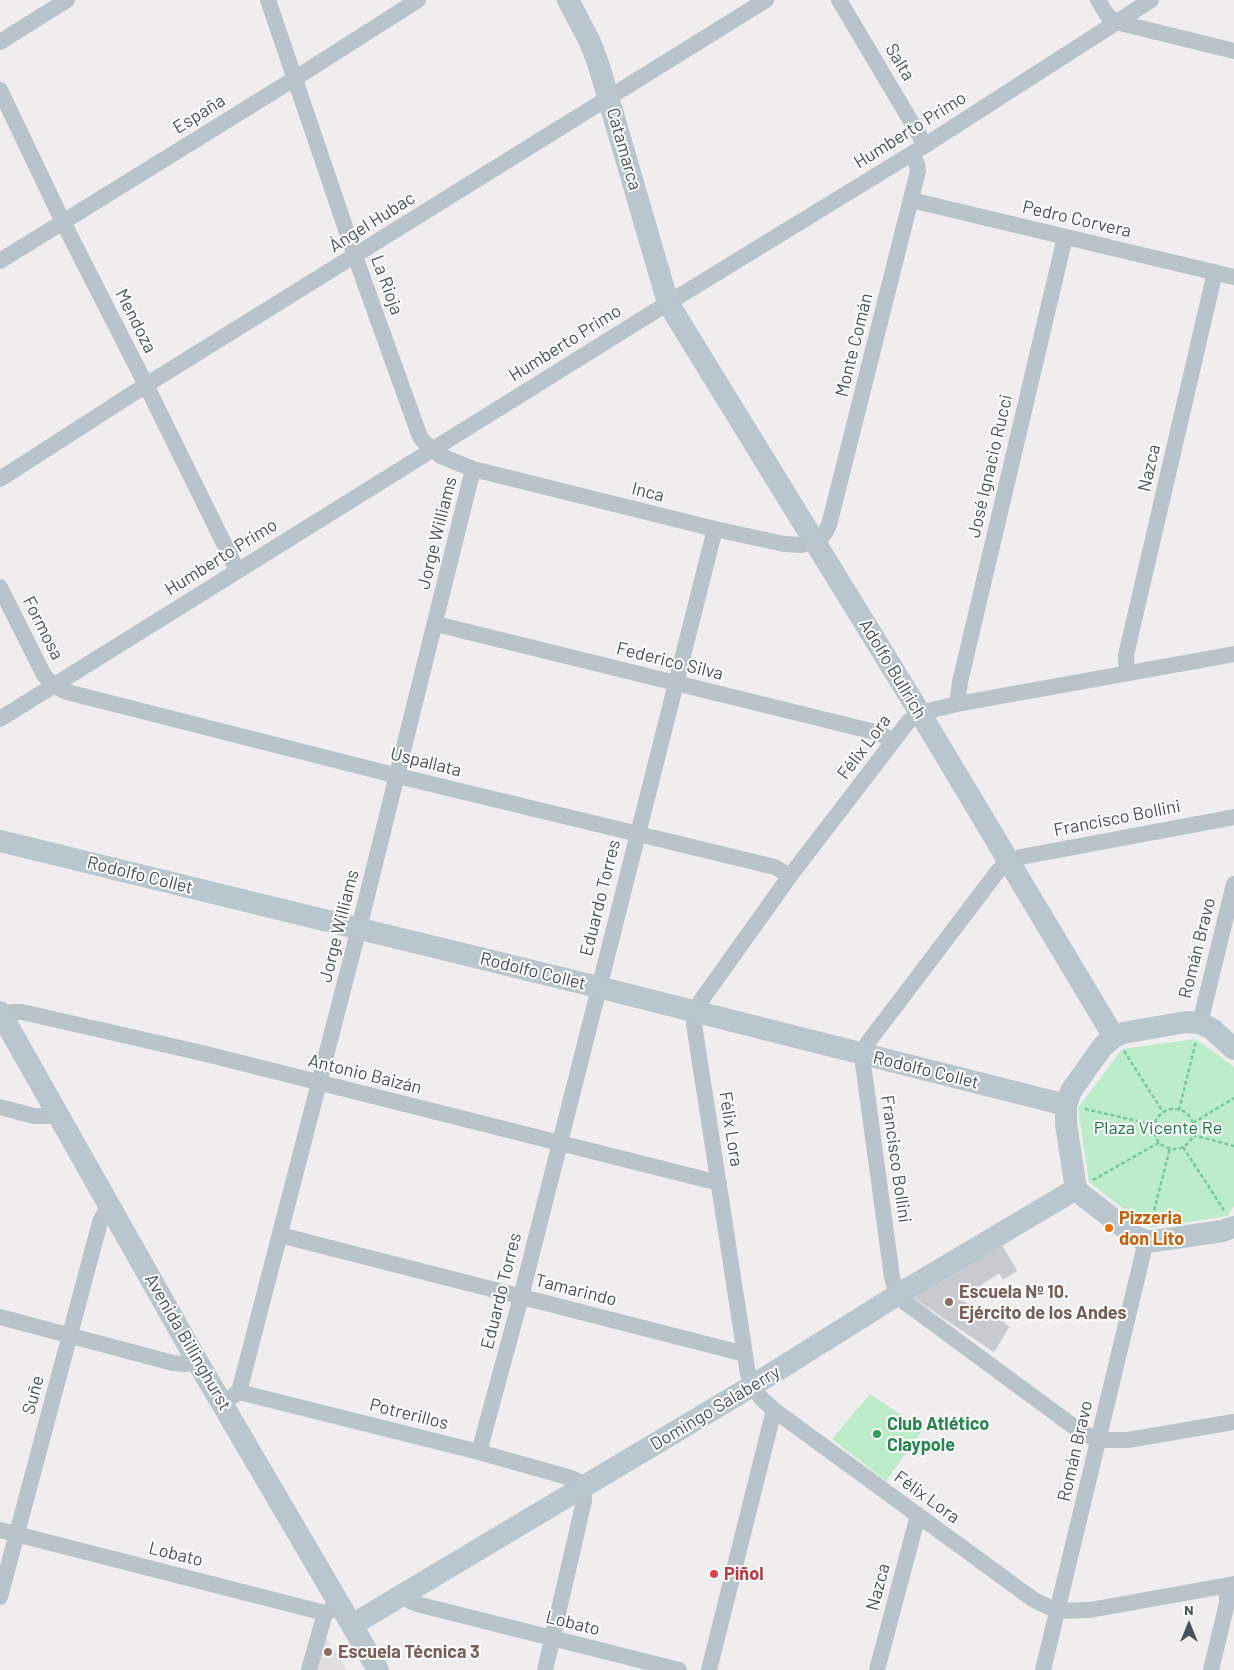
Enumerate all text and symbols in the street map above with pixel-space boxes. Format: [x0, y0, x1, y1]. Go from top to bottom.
street label: Salta [881, 39, 919, 85]
street label: Humberto Primo [850, 87, 970, 173]
street label: España [169, 90, 229, 138]
street label: Catamarca [602, 105, 646, 193]
street label: Ángel Hubac [325, 187, 419, 257]
street label: Pedro Corvera [1021, 196, 1133, 242]
street label: La Rioja [366, 252, 408, 318]
street label: Mendoza [111, 285, 161, 357]
street label: Monte Comán [831, 291, 877, 399]
street label: Humberto Primo [505, 300, 625, 386]
street label: José Ignacio Rucci [963, 392, 1017, 540]
street label: Nazca [1133, 442, 1165, 494]
street label: Jorge Williams [413, 474, 461, 592]
street label: Inca [629, 478, 667, 506]
street label: Humberto Primo [161, 514, 281, 600]
street label: Formosa [18, 593, 68, 663]
street label: Adolfo Bullrich [855, 615, 931, 723]
street label: Federico Silva [614, 637, 726, 685]
street label: Félix Lora [833, 710, 895, 784]
street label: Uspallata [388, 743, 464, 781]
street label: Francisco Bollini [1052, 795, 1182, 841]
street label: Eduardo Torres [575, 838, 625, 958]
street label: Rodolfo Collet [85, 851, 195, 899]
street label: Jorge Williams [315, 867, 363, 985]
street label: Román Bravo [1174, 895, 1220, 1001]
street label: Rodolfo Collet [478, 947, 588, 995]
street label: Rodolfo Collet [871, 1046, 981, 1094]
street label: Antonio Baizán [306, 1049, 424, 1099]
street label: Félix Lora [714, 1090, 748, 1168]
street label: Francisco Bollini [876, 1094, 916, 1224]
park label: Plaza Vicente Re [1094, 1117, 1222, 1139]
place label: Pizzeria don Lito [1119, 1207, 1184, 1250]
marker: Pizzeria don Lito [1103, 1222, 1115, 1234]
street label: Eduardo Torres [476, 1231, 526, 1351]
street label: Tamarindo [533, 1269, 619, 1311]
street label: Avenida Billinghurst [140, 1270, 236, 1414]
place label: Escuela Nº 10. Ejército de los Andes [959, 1281, 1127, 1324]
marker: Escuela Nº 10. Ejército de los Andes [943, 1296, 955, 1308]
street label: Domingo Salaberry [646, 1361, 784, 1455]
street label: Suñe [17, 1373, 49, 1417]
street label: Potrerillos [367, 1394, 451, 1434]
street label: Román Bravo [1053, 1398, 1097, 1504]
place label: Club Atlético Claypole [887, 1413, 989, 1456]
marker: Club Atlético Claypole [871, 1428, 883, 1440]
street label: Félix Lora [890, 1466, 964, 1528]
street label: Lobato [147, 1537, 205, 1571]
street label: Nazca [861, 1561, 895, 1613]
place label: Piñol [724, 1563, 764, 1585]
marker: Piñol [708, 1568, 720, 1580]
north arrow [1164, 1600, 1214, 1650]
text: N [1184, 1601, 1194, 1618]
street label: Lobato [544, 1606, 602, 1640]
place label: Escuela Técnica 3 [338, 1641, 480, 1663]
marker: Escuela Técnica 3 [322, 1646, 334, 1658]

